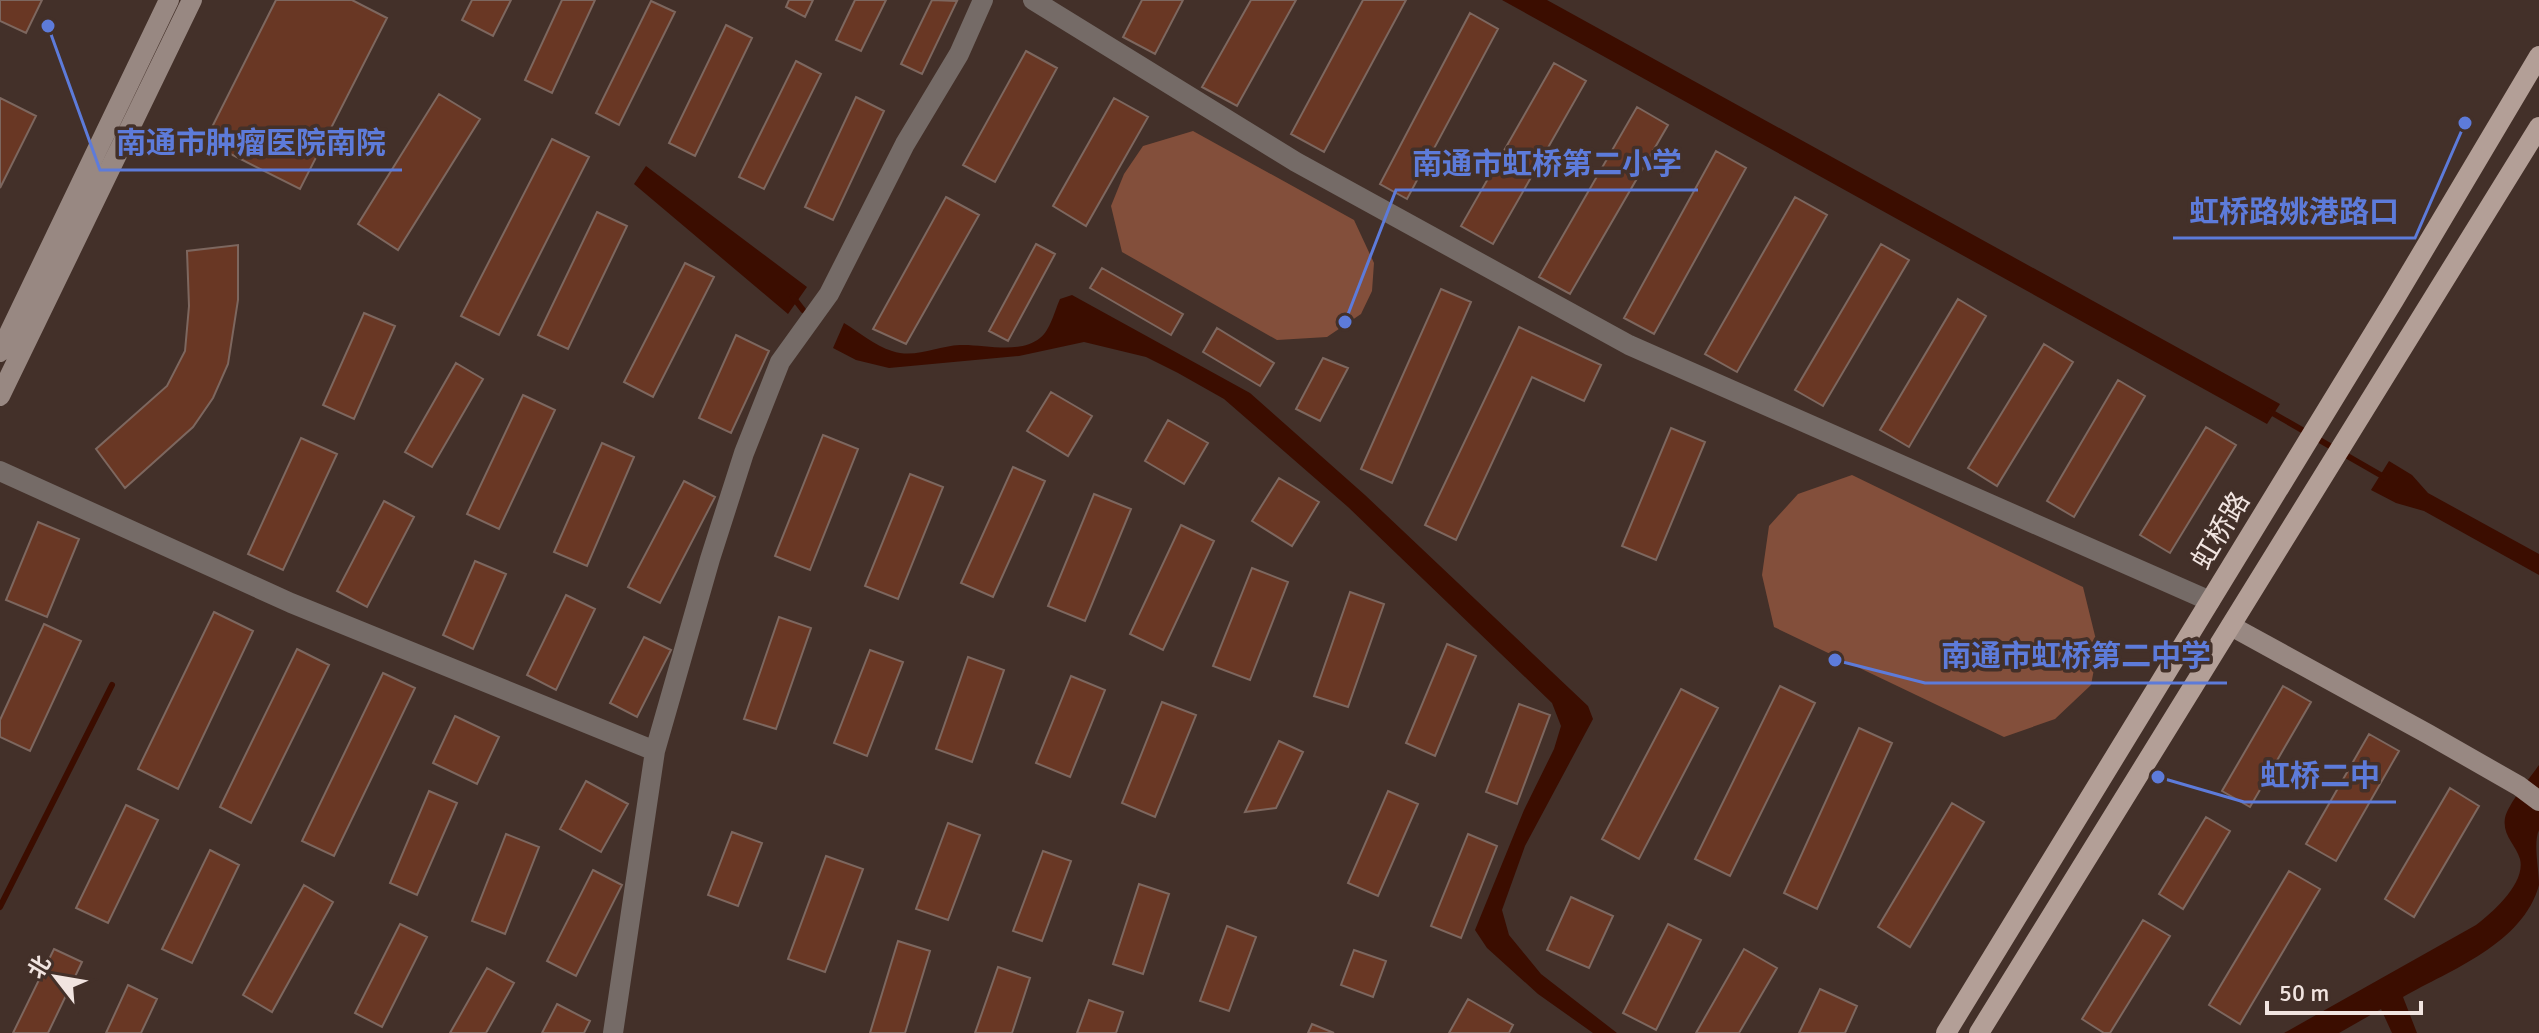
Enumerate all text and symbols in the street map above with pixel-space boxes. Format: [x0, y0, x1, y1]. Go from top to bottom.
callout: 南通市肿瘤医院南院 [100, 116, 402, 170]
text: 南通市肿瘤医院南院 [116, 125, 386, 162]
callout: 南通市虹桥第二小学 [1396, 136, 1698, 190]
text: 南通市虹桥第二小学 [1412, 146, 1682, 183]
callout: 虹桥路姚港路口 [2173, 184, 2415, 238]
text: 虹桥路姚港路口 [2189, 194, 2399, 231]
street label: 虹桥路 [2185, 486, 2257, 575]
callout: 南通市虹桥第二中学 [1925, 629, 2227, 683]
text: 南通市虹桥第二中学 [1941, 638, 2211, 675]
callout: 虹桥二中 [2244, 748, 2396, 802]
text: 虹桥二中 [2260, 758, 2380, 795]
north arrow [16, 937, 96, 1017]
text: 北 [22, 951, 57, 983]
scale bar [2267, 965, 2421, 1015]
text: 50 m [2279, 978, 2329, 1008]

